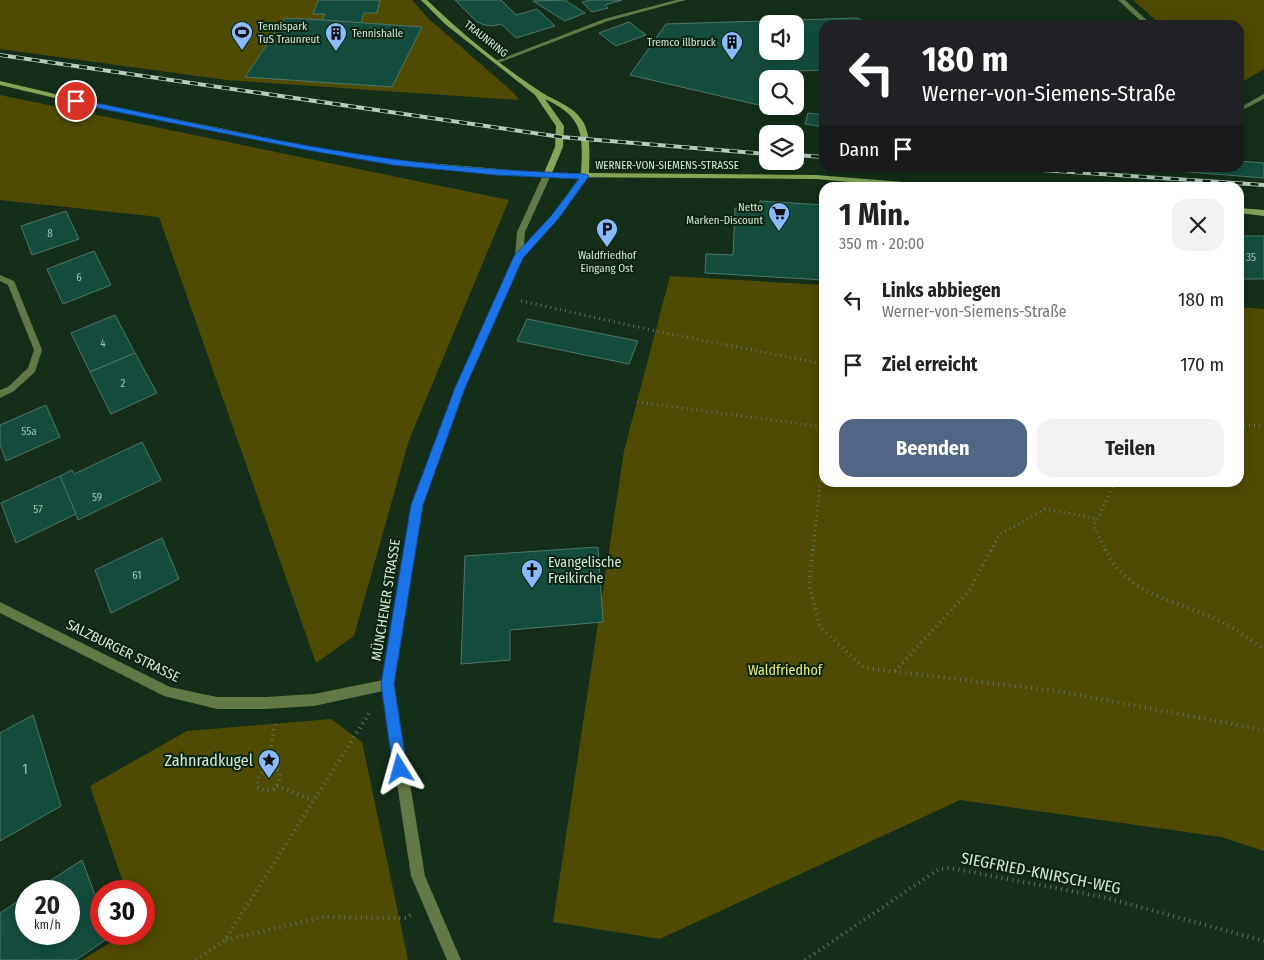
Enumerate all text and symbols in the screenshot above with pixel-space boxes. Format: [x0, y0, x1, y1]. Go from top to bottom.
map controls [759, 15, 804, 170]
button: sound [759, 15, 804, 60]
street label: TRAUNRING [462, 18, 510, 60]
sports icon: Tennispark TuS Traunreut [230, 20, 254, 51]
place label: Tennispark TuS Traunreut [258, 20, 320, 46]
building icon: Tennishalle [324, 21, 348, 52]
place label: Tennishalle [352, 27, 403, 40]
building icon: Tremco illbruck [720, 30, 744, 61]
place label: Tremco illbruck [647, 36, 717, 49]
text: 180 m [922, 38, 1008, 80]
icon: left [839, 40, 904, 105]
button: search [759, 70, 804, 115]
pin [55, 80, 97, 122]
text: Werner-von-Siemens-Straße [922, 80, 1176, 107]
icon: arrive [62, 87, 90, 115]
button: layers [759, 125, 804, 170]
icon: arrive [889, 135, 917, 163]
text: Dann [839, 138, 879, 161]
street label: WERNER-VON-SIEMENS-STRASSE [595, 159, 739, 172]
text: 1 Min. [839, 197, 910, 233]
button: close [1172, 199, 1224, 251]
place label: Netto Marken-Discount [686, 201, 763, 227]
supermarket icon: Netto Marken-Discount [767, 201, 791, 232]
parking icon: Waldfriedhof Eingang Ost [595, 217, 619, 248]
house number: 8 [47, 227, 53, 240]
text: 350 m · 20:00 [839, 234, 924, 253]
place label: Waldfriedhof Eingang Ost [578, 249, 637, 275]
house number: 35 [1246, 251, 1256, 264]
house number: 6 [76, 271, 82, 284]
text: Links abbiegen [882, 279, 1001, 302]
icon: left [839, 286, 867, 314]
text: 180 m [1178, 288, 1224, 311]
text: Werner-von-Siemens-Straße [882, 302, 1067, 321]
house number: 4 [100, 337, 106, 350]
icon: arrive [839, 351, 867, 379]
text: Ziel erreicht [882, 353, 978, 376]
text: 170 m [1180, 353, 1224, 376]
house number: 2 [121, 377, 126, 390]
button: Beenden [839, 419, 1027, 477]
button: Teilen [1037, 419, 1224, 477]
house number: 55a [21, 425, 37, 438]
house number: 59 [92, 491, 102, 504]
house number: 57 [33, 503, 43, 516]
street label: MÜNCHENER STRASSE [367, 537, 404, 662]
place label: Evangelische Freikirche [548, 554, 621, 587]
church icon: Evangelische Freikirche [520, 558, 544, 589]
house number: 61 [132, 569, 142, 582]
street label: SALZBURGER STRASSE [63, 616, 183, 686]
park label: Waldfriedhof [748, 662, 824, 679]
position arrow [373, 742, 425, 794]
place icon: Zahnradkugel [257, 748, 281, 779]
place label: Zahnradkugel [164, 751, 253, 770]
house number: 1 [22, 761, 28, 778]
street label: SIEGFRIED-KNIRSCH-WEG [960, 848, 1122, 898]
speed limit sign: 30 [90, 880, 155, 945]
text: 20 [35, 891, 60, 921]
text: km/h [34, 918, 61, 932]

